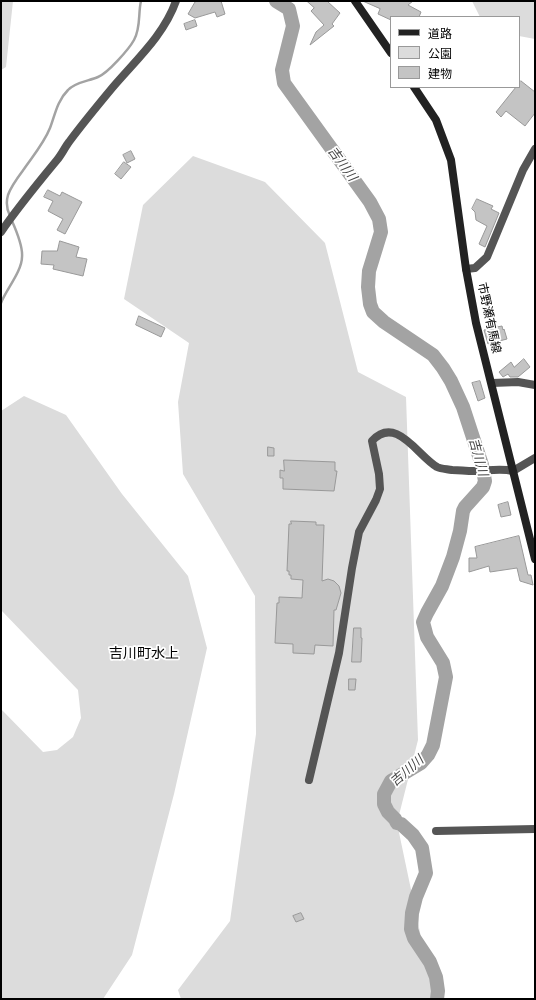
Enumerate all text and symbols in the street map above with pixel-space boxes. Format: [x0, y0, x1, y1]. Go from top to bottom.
legend [390, 16, 520, 88]
text: 道路 [428, 27, 452, 41]
text: 公園 [428, 47, 452, 61]
text: 建物 [428, 67, 452, 81]
water label: 吉川川 [324, 144, 360, 184]
street label: 市野瀬有馬線 [474, 281, 504, 355]
water label: 吉川川 [465, 436, 491, 478]
district label: 吉川町水上 [109, 646, 179, 662]
water label: 吉川川 [387, 752, 427, 790]

